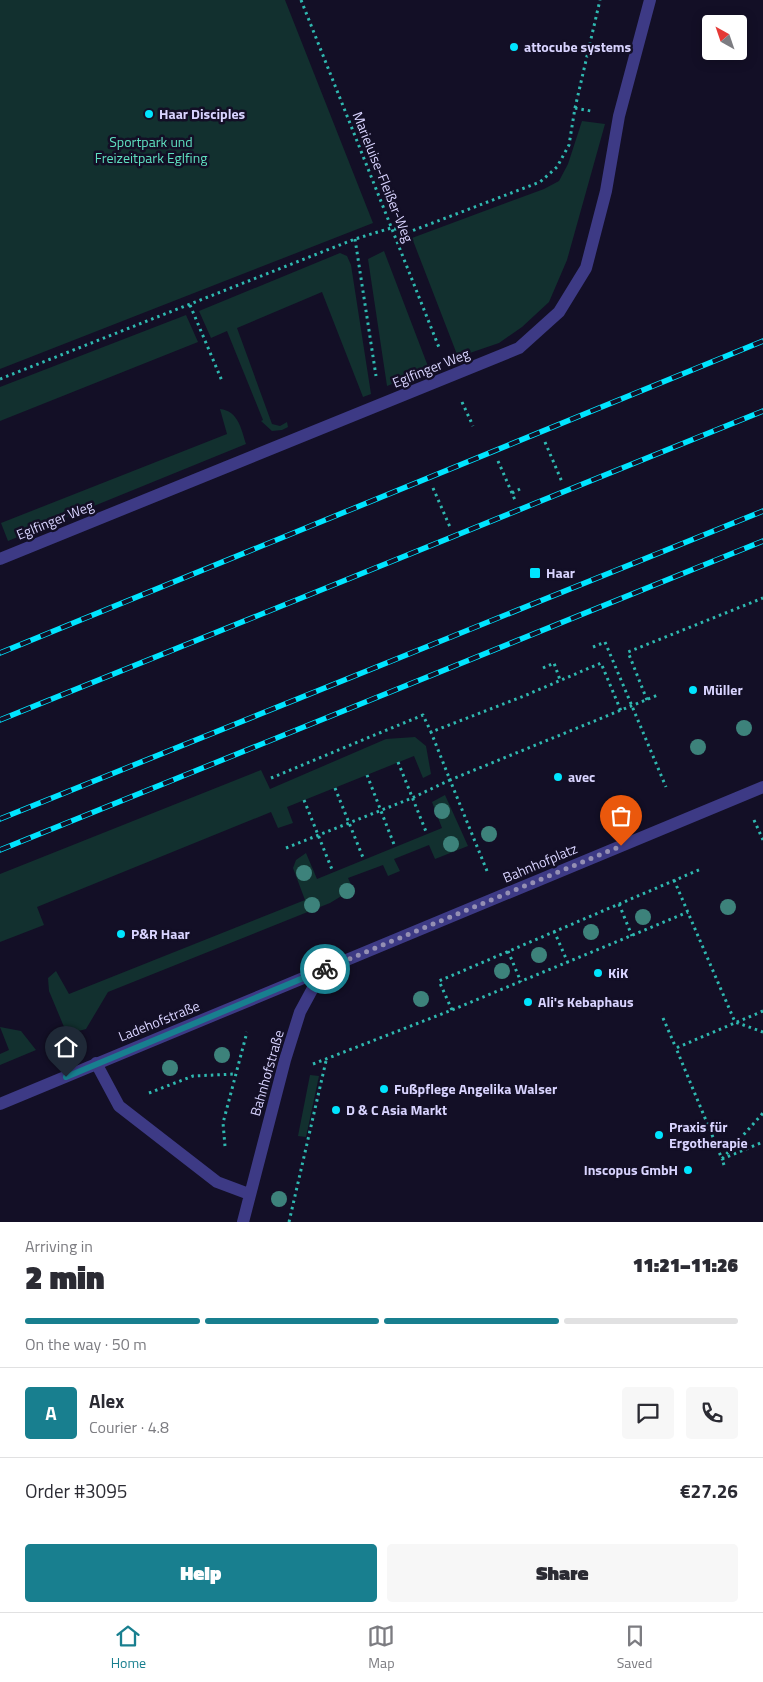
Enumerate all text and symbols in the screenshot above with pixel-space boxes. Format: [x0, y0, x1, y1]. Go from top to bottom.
north arrow [702, 15, 748, 60]
map controls [702, 15, 747, 60]
place label: attocube systems [524, 36, 632, 57]
marker: attocube systems [508, 41, 520, 53]
place label: Haar Disciples [159, 103, 246, 124]
marker: Haar Disciples [143, 108, 155, 120]
street label: Marieluise-Fleißer-Weg [348, 108, 419, 245]
park label: Sportpark und Freizeitpark Eglfing [95, 131, 207, 168]
street label: Eglfinger Weg [389, 342, 473, 393]
street label: Eglfinger Weg [13, 494, 97, 545]
place label: Haar [546, 562, 575, 583]
marker: Haar [528, 566, 542, 580]
place label: Müller [703, 679, 743, 700]
marker: Müller [687, 684, 699, 696]
place label: avec [568, 766, 595, 787]
marker: avec [552, 771, 564, 783]
pin [600, 795, 642, 846]
icon: bag [607, 802, 635, 830]
street label: Bahnhofplatz [499, 837, 580, 888]
place label: P&R Haar [131, 923, 190, 944]
marker: P&R Haar [115, 928, 127, 940]
courier [300, 944, 350, 994]
icon: bike [311, 955, 339, 983]
place label: KiK [608, 962, 629, 983]
marker: KiK [592, 967, 604, 979]
place label: Ali's Kebaphaus [538, 991, 634, 1012]
street label: Ladehofstraße [115, 995, 203, 1046]
marker: Ali's Kebaphaus [522, 996, 534, 1008]
pin [45, 1026, 87, 1077]
street label: Bahnhofstraße [244, 1027, 289, 1118]
icon: home [52, 1033, 80, 1061]
place label: Fußpflege Angelika Walser [394, 1078, 557, 1099]
marker: Fußpflege Angelika Walser [378, 1083, 390, 1095]
place label: D & C Asia Markt [346, 1099, 447, 1120]
marker: D & C Asia Markt [330, 1104, 342, 1116]
place label: Praxis für Ergotherapie [669, 1116, 748, 1153]
marker: Praxis für Ergotherapie [653, 1129, 665, 1141]
place label: Inscopus GmbH [584, 1159, 678, 1180]
marker: Inscopus GmbH [682, 1164, 694, 1176]
text: Arriving in [25, 1234, 93, 1258]
text: 11:21–11:26 [633, 1250, 738, 1279]
text: 2 min [25, 1253, 105, 1301]
text: On the way · 50 m [25, 1332, 147, 1356]
text: Alex [89, 1386, 124, 1415]
button: chat [622, 1387, 674, 1439]
button: phone [686, 1387, 738, 1439]
text: A [45, 1398, 57, 1427]
text: Courier · 4.8 [89, 1415, 169, 1439]
text: Order #3095 [25, 1476, 127, 1505]
text: €27.26 [680, 1476, 738, 1505]
button: Help [25, 1544, 377, 1602]
button: Share [387, 1544, 738, 1602]
tab: Home [111, 1622, 146, 1673]
tab: Map [367, 1622, 395, 1673]
tab: Saved [617, 1622, 652, 1673]

